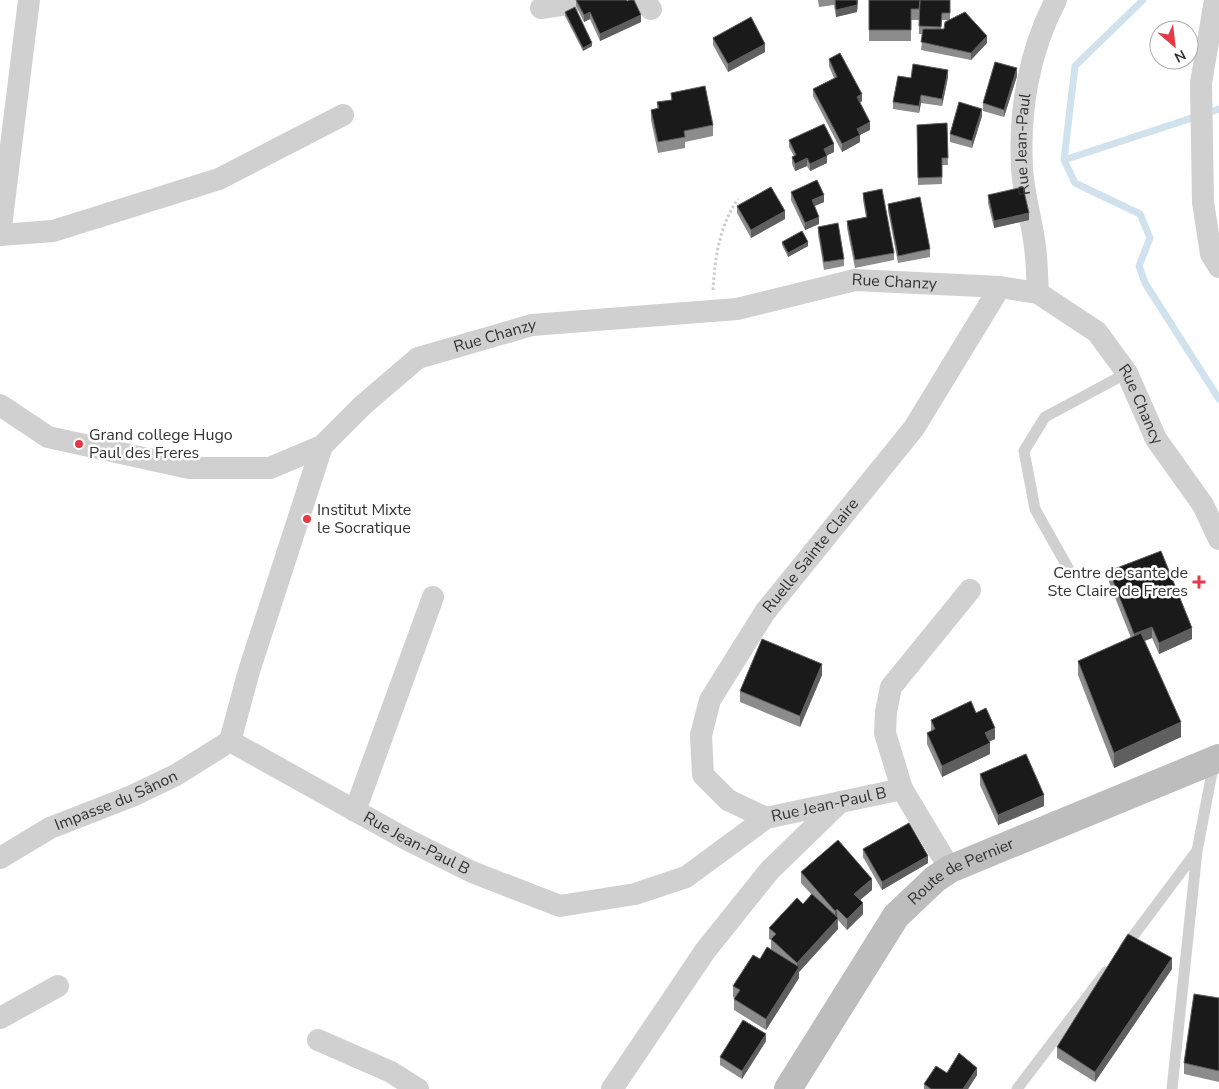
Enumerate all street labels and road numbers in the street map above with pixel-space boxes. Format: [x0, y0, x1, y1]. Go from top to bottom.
street label: Rue Jean-Paul [1010, 91, 1037, 197]
street label: Rue Chanzy [851, 269, 938, 295]
street label: Rue Chanzy [451, 314, 538, 358]
street label: Rue Chancy [1113, 360, 1168, 450]
street label: Ruelle Sainte Claire [758, 494, 864, 617]
street label: Impasse du Sânon [52, 765, 181, 836]
street label: Rue Jean-Paul B [769, 782, 888, 828]
street label: Rue Jean-Paul B [359, 806, 474, 880]
street label: Route de Pernier [903, 833, 1017, 910]

